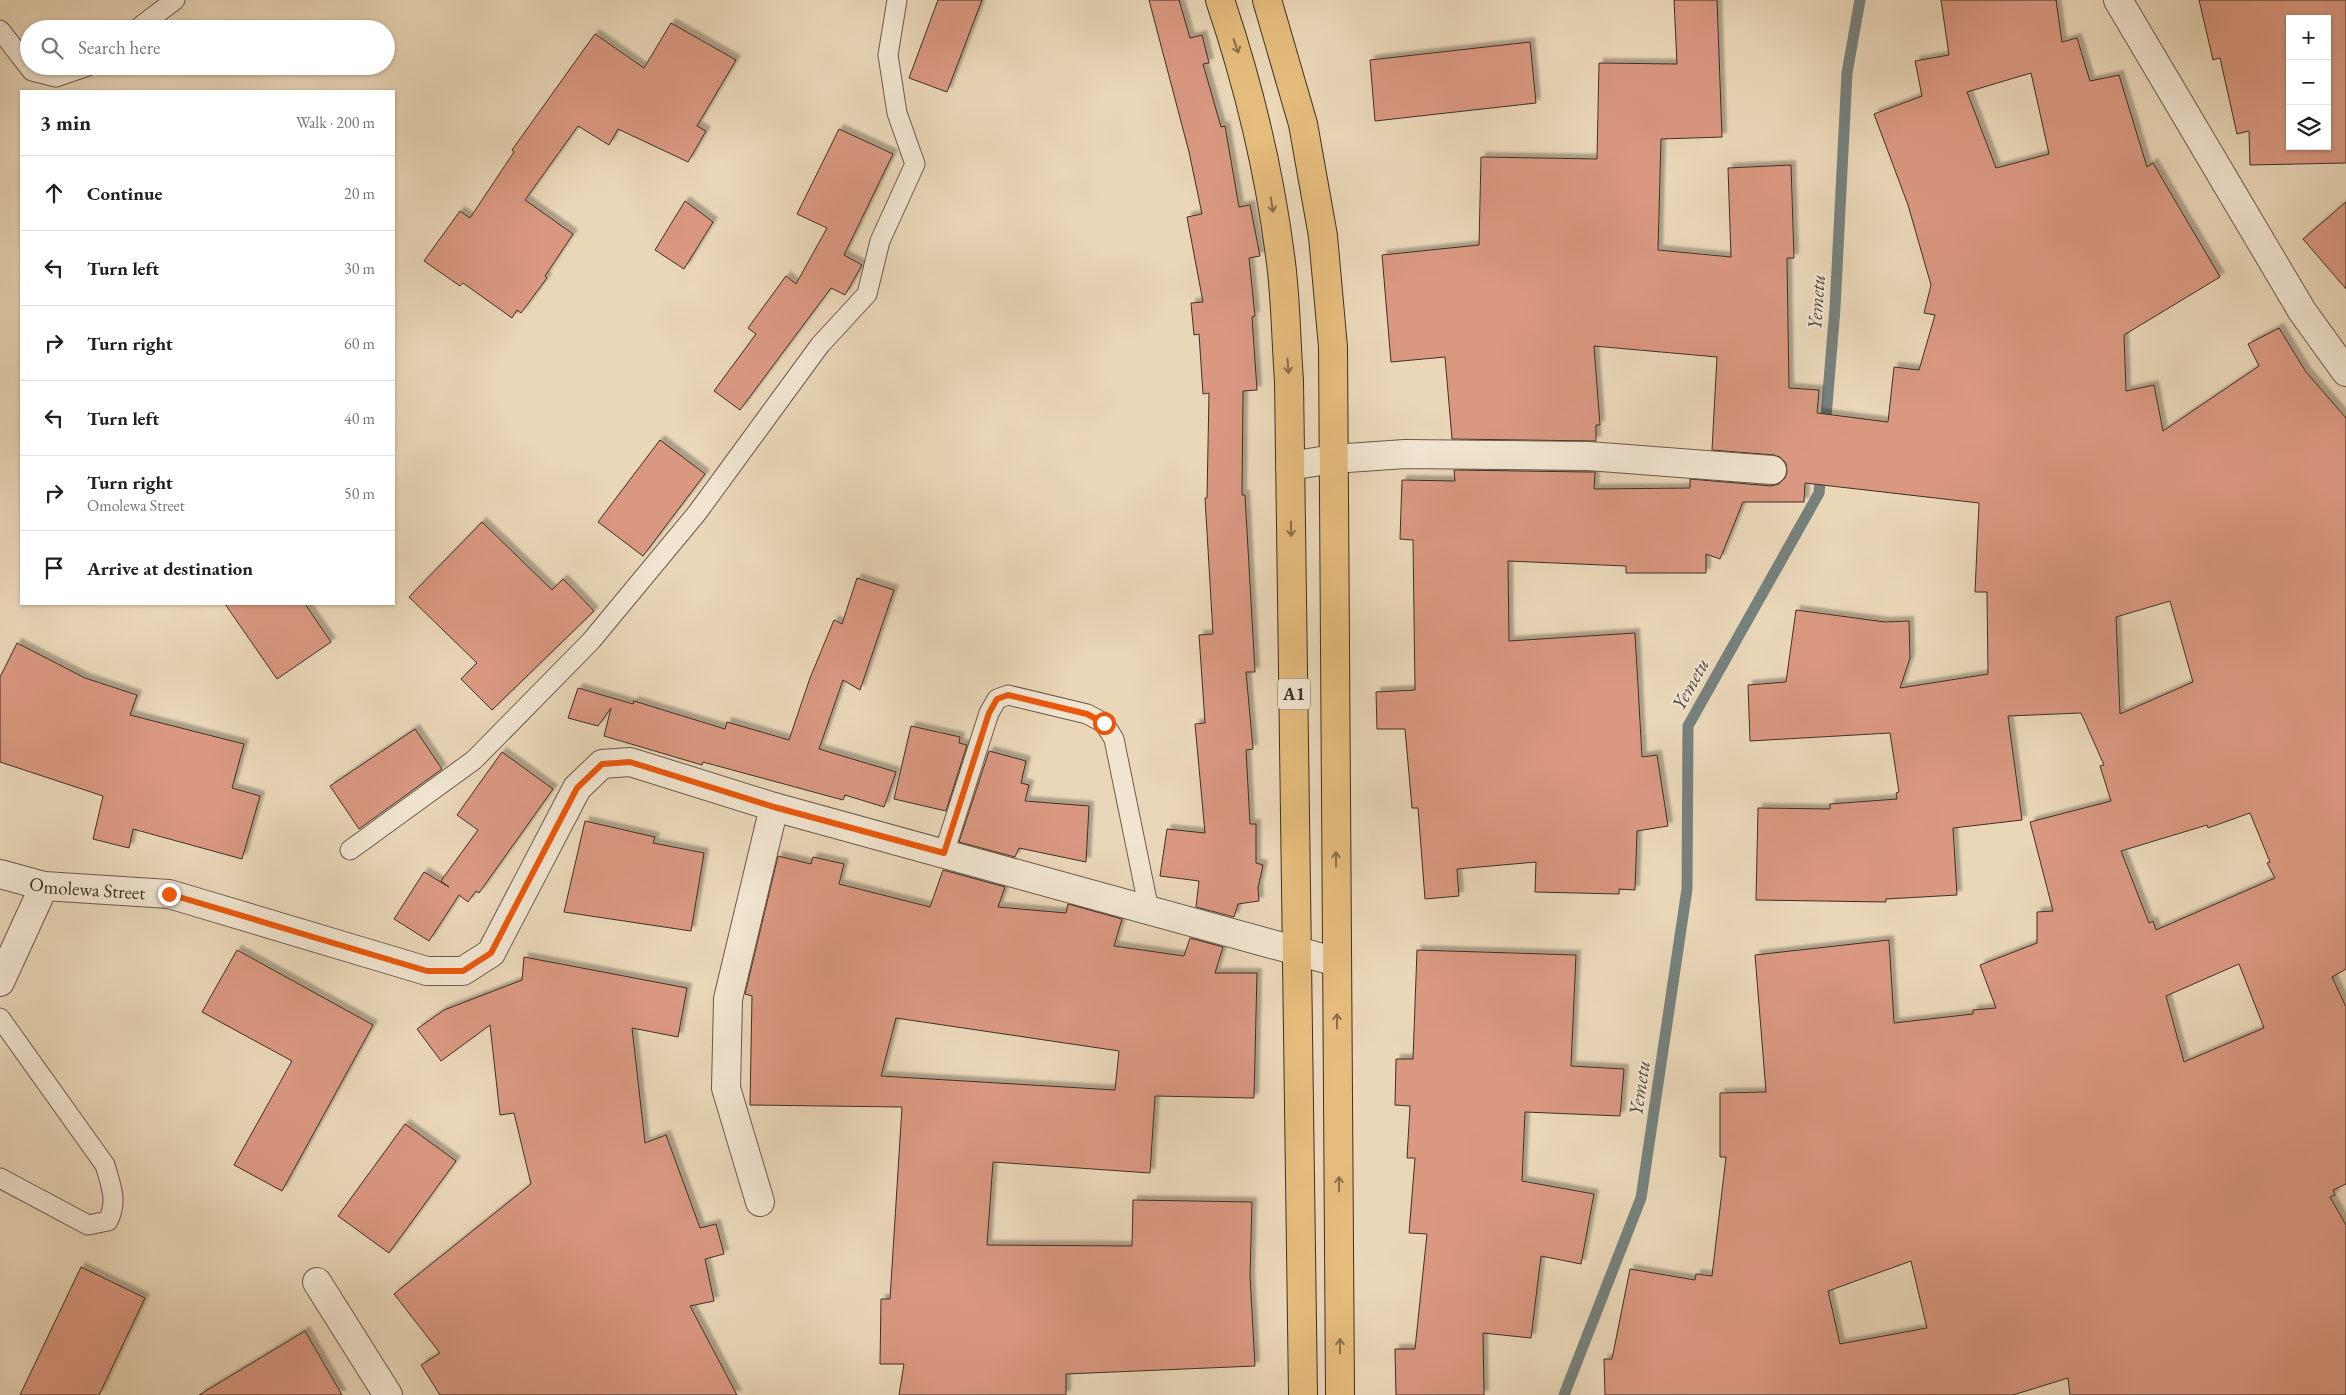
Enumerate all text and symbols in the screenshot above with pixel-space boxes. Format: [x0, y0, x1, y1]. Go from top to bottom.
map controls [2286, 15, 2331, 150]
button: + [2286, 15, 2331, 60]
search box [20, 20, 395, 75]
icon: search [38, 34, 66, 62]
text: Search here [78, 35, 160, 60]
one-way arrow [1232, 38, 1241, 54]
button: − [2286, 60, 2331, 105]
button: layers [2286, 105, 2331, 150]
text: 3 min [40, 109, 91, 136]
text: Walk · 200 m [296, 112, 375, 133]
icon: ahead [40, 179, 68, 207]
text: Continue [87, 181, 162, 206]
text: 20 m [344, 183, 375, 204]
one-way arrow [1267, 196, 1277, 212]
icon: left [40, 254, 68, 282]
text: Turn left [87, 256, 159, 281]
text: 30 m [344, 258, 375, 279]
water label: Yemetu [1801, 273, 1831, 331]
icon: right [40, 329, 68, 357]
text: Turn right [87, 331, 173, 356]
text: 60 m [344, 333, 375, 354]
one-way arrow [1283, 358, 1293, 374]
icon: left [40, 404, 68, 432]
text: Turn left [87, 406, 159, 431]
text: 40 m [344, 408, 375, 429]
text: Turn right [87, 470, 173, 495]
icon: right [40, 479, 68, 507]
text: 50 m [344, 483, 375, 504]
text: Omolewa Street [87, 495, 185, 516]
one-way arrow [1286, 520, 1296, 536]
icon: arrive [40, 554, 68, 582]
text: Arrive at destination [87, 556, 253, 581]
water label: Yemetu [1665, 653, 1715, 715]
road number: A1 [1278, 679, 1310, 710]
route start [1093, 712, 1116, 735]
one-way arrow [1331, 851, 1341, 868]
street label: Omolewa Street [26, 871, 146, 905]
route end [158, 883, 181, 906]
one-way arrow [1332, 1014, 1342, 1030]
water label: Yemetu [1622, 1059, 1656, 1117]
one-way arrow [1334, 1176, 1344, 1192]
one-way arrow [1335, 1339, 1345, 1355]

